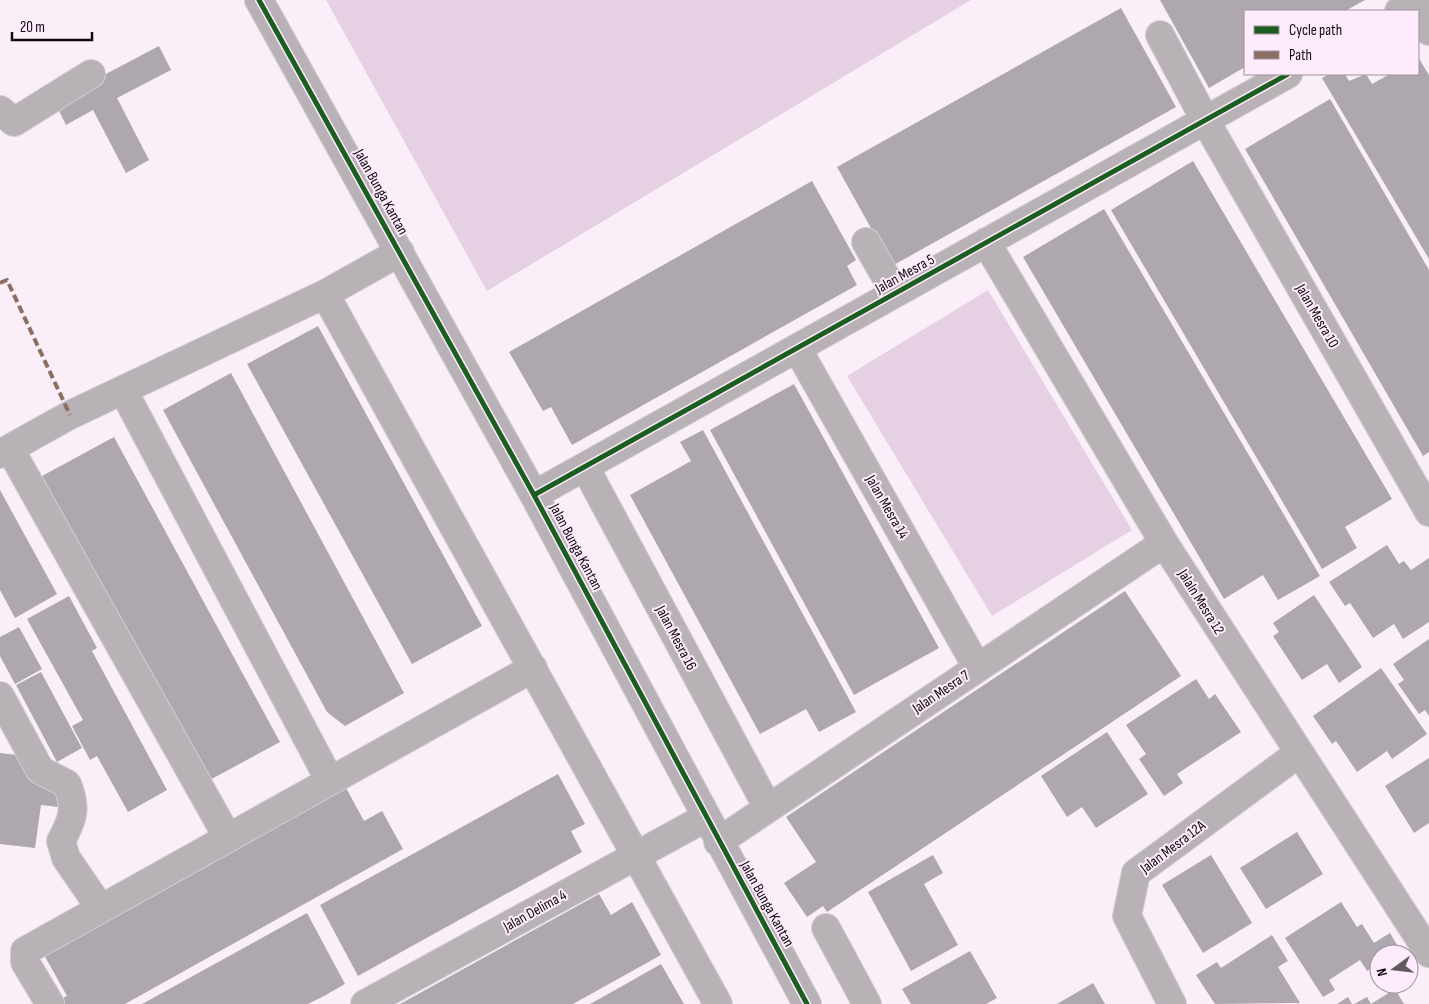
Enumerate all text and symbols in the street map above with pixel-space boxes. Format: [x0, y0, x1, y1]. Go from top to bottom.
scale bar [12, 10, 92, 42]
legend [1244, 10, 1419, 75]
text: 20 m [20, 18, 45, 37]
text: Cycle path [1289, 21, 1342, 40]
text: Path [1289, 46, 1312, 65]
street label: Jalan Bunga Kantan [349, 145, 412, 238]
street label: Jalan Mesra 5 [871, 250, 938, 299]
street label: Jalan Mesra 10 [1291, 280, 1343, 351]
street label: Jalan Mesra 14 [861, 471, 913, 542]
street label: Jalan Bunga Kantan [545, 500, 607, 594]
street label: Jalaln Mesra 12 [1173, 565, 1228, 638]
street label: Jalan Mesra 16 [651, 601, 701, 674]
street label: Jalan Mesra 7 [908, 666, 973, 719]
street label: Jalan Mesra 12A [1136, 816, 1210, 878]
street label: Jalan Bunga Kantan [735, 857, 798, 950]
street label: Jalan Delima 4 [499, 886, 570, 937]
north arrow [1369, 944, 1419, 994]
text: N [1373, 966, 1391, 978]

